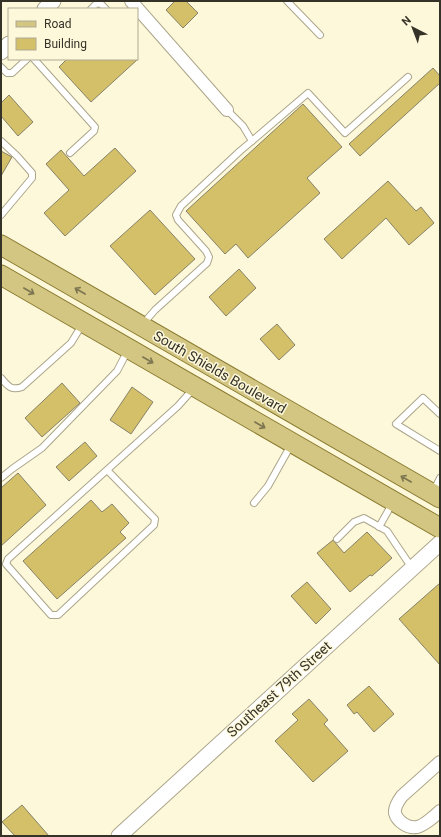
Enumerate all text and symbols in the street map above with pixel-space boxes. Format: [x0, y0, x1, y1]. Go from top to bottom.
legend [8, 8, 138, 60]
north arrow [393, 8, 433, 48]
text: N [399, 13, 414, 28]
text: Road [44, 17, 72, 31]
text: Building [44, 37, 87, 51]
one-way arrow [74, 286, 86, 294]
one-way arrow [23, 288, 35, 296]
street label: South Shields Boulevard [151, 327, 289, 417]
one-way arrow [142, 356, 154, 364]
one-way arrow [254, 421, 266, 429]
one-way arrow [400, 474, 412, 482]
street label: Southeast 79th Street [223, 638, 335, 740]

